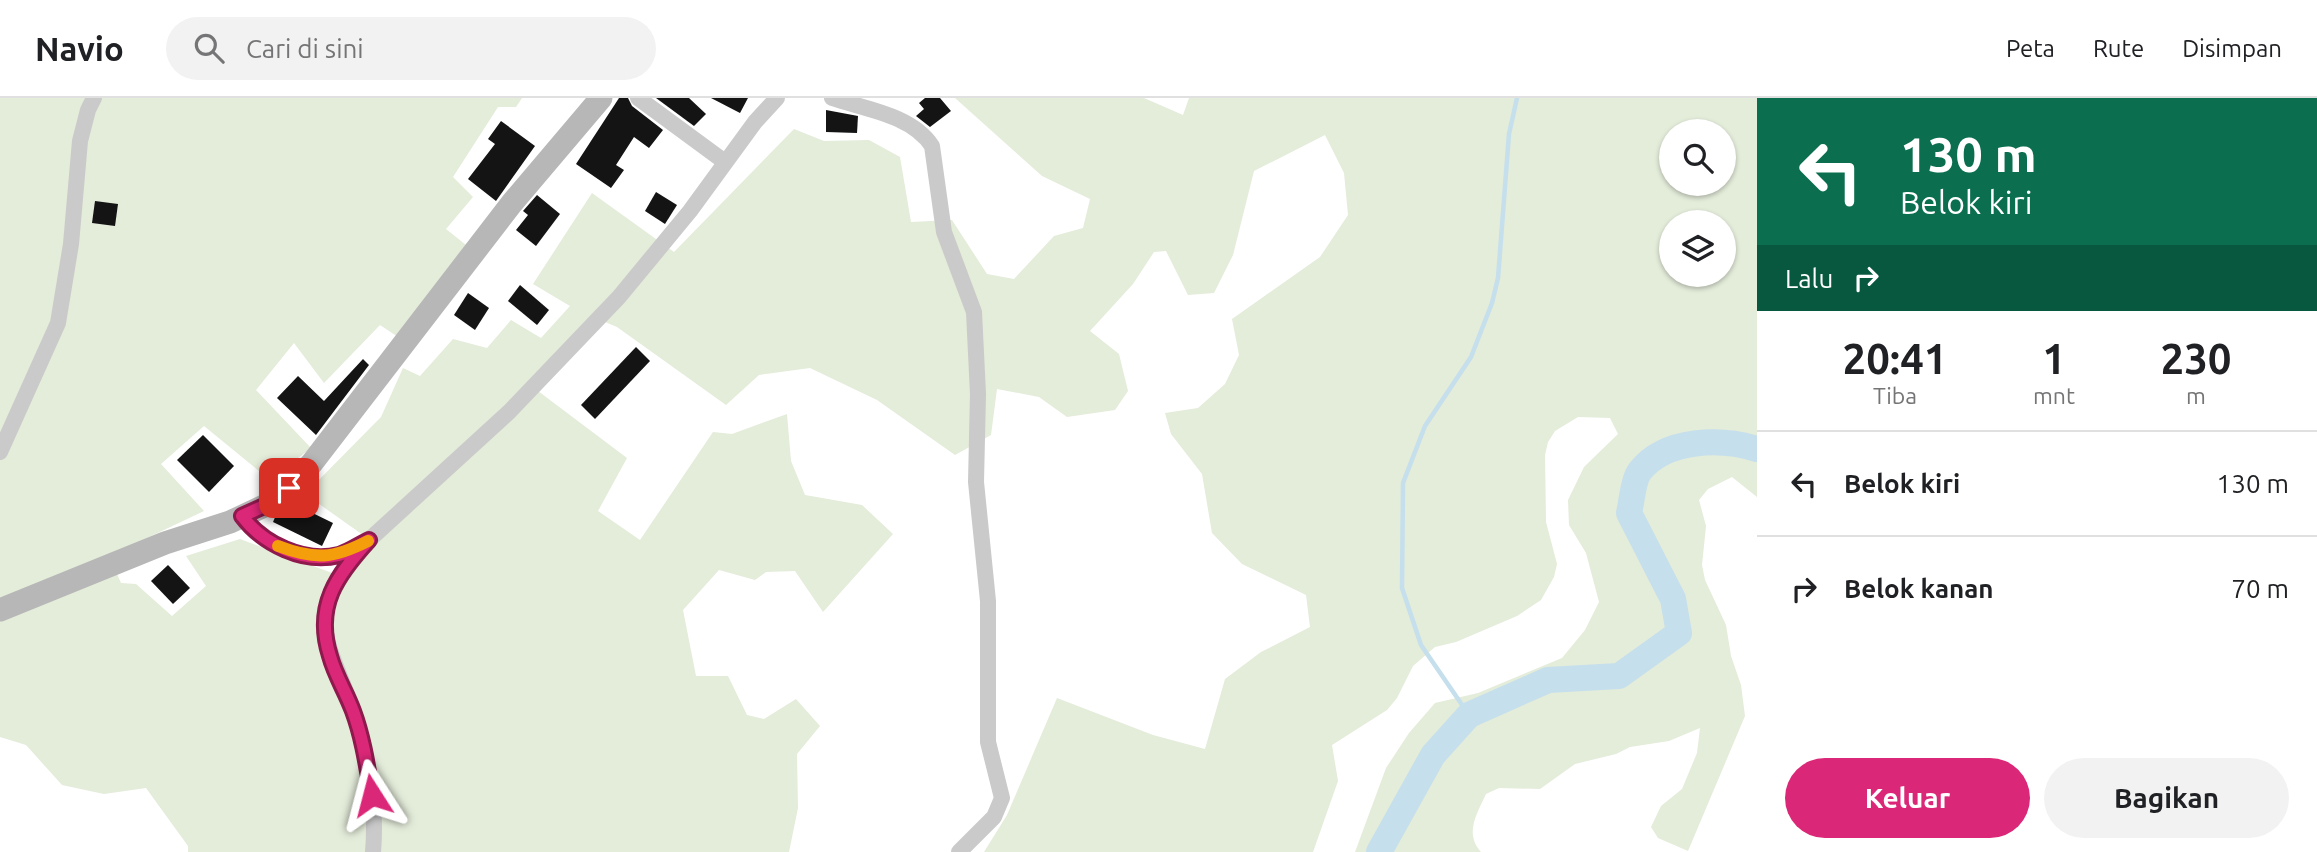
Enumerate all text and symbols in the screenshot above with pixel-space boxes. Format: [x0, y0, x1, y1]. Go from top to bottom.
search box [166, 17, 656, 80]
icon: search [190, 29, 228, 67]
text: Navio [35, 30, 124, 67]
text: Cari di sini [246, 34, 364, 63]
text: Peta [2006, 35, 2055, 62]
text: Rute [2093, 35, 2144, 62]
text: Disimpan [2182, 35, 2282, 62]
map controls [1659, 119, 1736, 287]
button: search [1659, 119, 1736, 196]
icon: left [1785, 126, 1876, 217]
text: 130 m [1900, 126, 2037, 181]
text: Belok kiri [1900, 184, 2032, 220]
button: layers [1659, 210, 1736, 287]
icon: right [1847, 259, 1885, 297]
text: Lalu [1785, 264, 1833, 293]
text: 20:41 [1842, 335, 1948, 382]
text: 1 [2042, 335, 2066, 382]
text: 230 [2160, 335, 2232, 382]
text: Tiba [1873, 383, 1917, 408]
text: mnt [2033, 383, 2075, 408]
text: m [2186, 383, 2206, 408]
pin [259, 458, 319, 518]
icon: left [1785, 465, 1823, 503]
icon: arrive [270, 469, 308, 507]
text: Belok kiri [1844, 469, 1960, 498]
text: 130 m [2217, 469, 2289, 498]
icon: right [1785, 570, 1823, 608]
text: Belok kanan [1844, 574, 1994, 603]
text: 70 m [2231, 574, 2289, 603]
position arrow [335, 758, 409, 832]
button: Keluar [1785, 758, 2030, 838]
button: Bagikan [2044, 758, 2289, 838]

